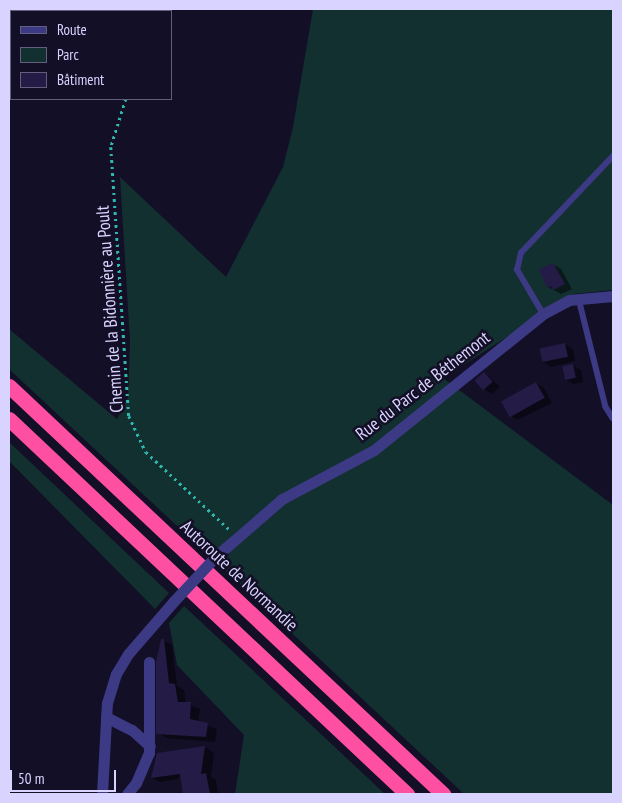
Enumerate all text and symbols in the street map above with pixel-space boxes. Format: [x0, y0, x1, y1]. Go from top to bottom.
legend [10, 10, 172, 100]
text: Route [57, 20, 87, 39]
text: Parc [57, 45, 79, 64]
text: Bâtiment [57, 70, 104, 89]
street label: Chemin de la Bidonnière au Poult [92, 205, 128, 413]
street label: Rue du Parc de Béthemont [351, 327, 495, 445]
street label: Autoroute de Normandie [176, 516, 302, 636]
scale bar [12, 760, 119, 792]
text: 50 m [18, 769, 44, 788]

